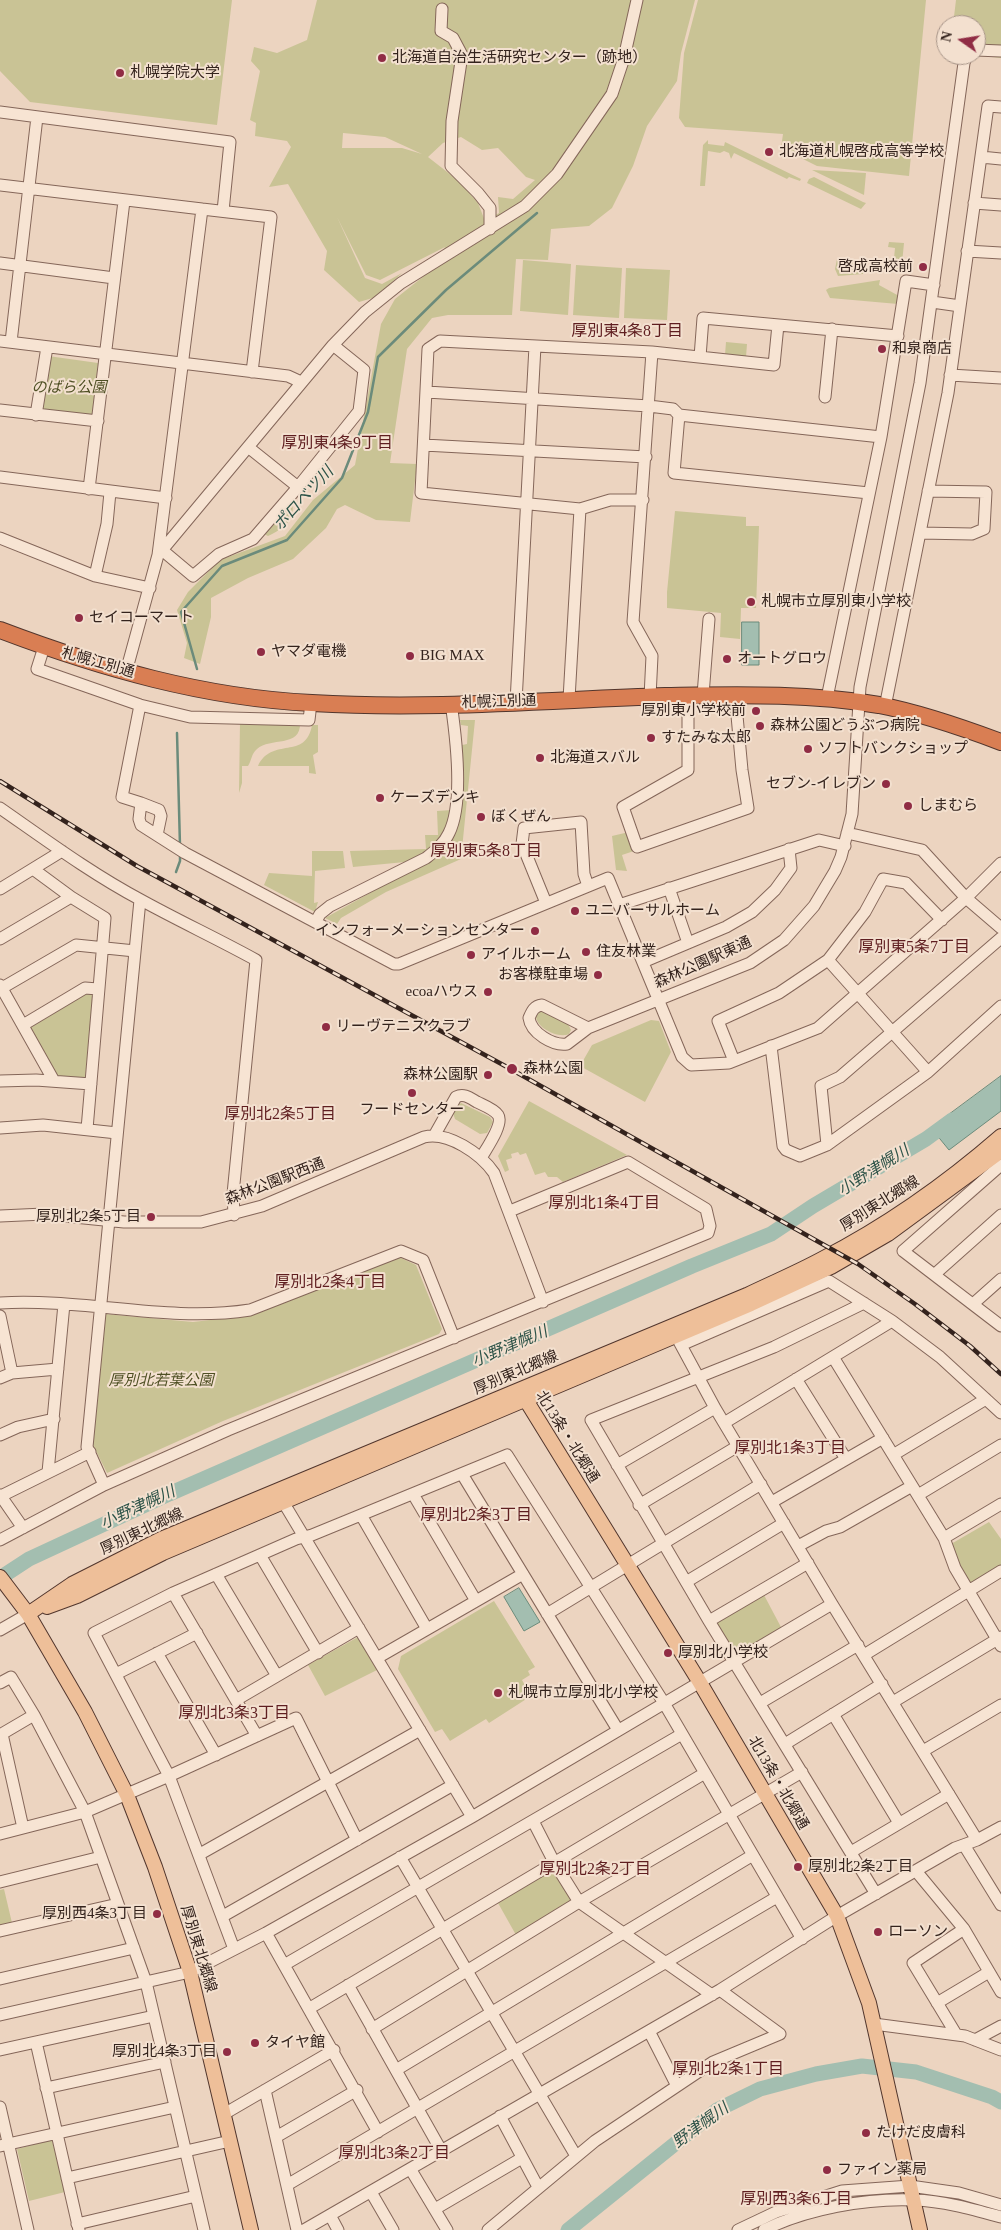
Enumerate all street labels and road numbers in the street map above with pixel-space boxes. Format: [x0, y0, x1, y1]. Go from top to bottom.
street label: 札幌江別通 [59, 644, 137, 682]
street label: 札幌江別通 [461, 692, 537, 712]
street label: 森林公園駅東通 [651, 933, 755, 993]
street label: 森林公園駅西通 [223, 1155, 327, 1209]
street label: 厚別東北郷線 [837, 1173, 923, 1235]
street label: 厚別東北郷線 [471, 1347, 561, 1399]
street label: 北13条・北郷通 [532, 1388, 602, 1486]
street label: 厚別東北郷線 [97, 1505, 187, 1559]
street label: 北13条・北郷通 [744, 1733, 812, 1833]
street label: 厚別東北郷線 [176, 1903, 220, 1995]

